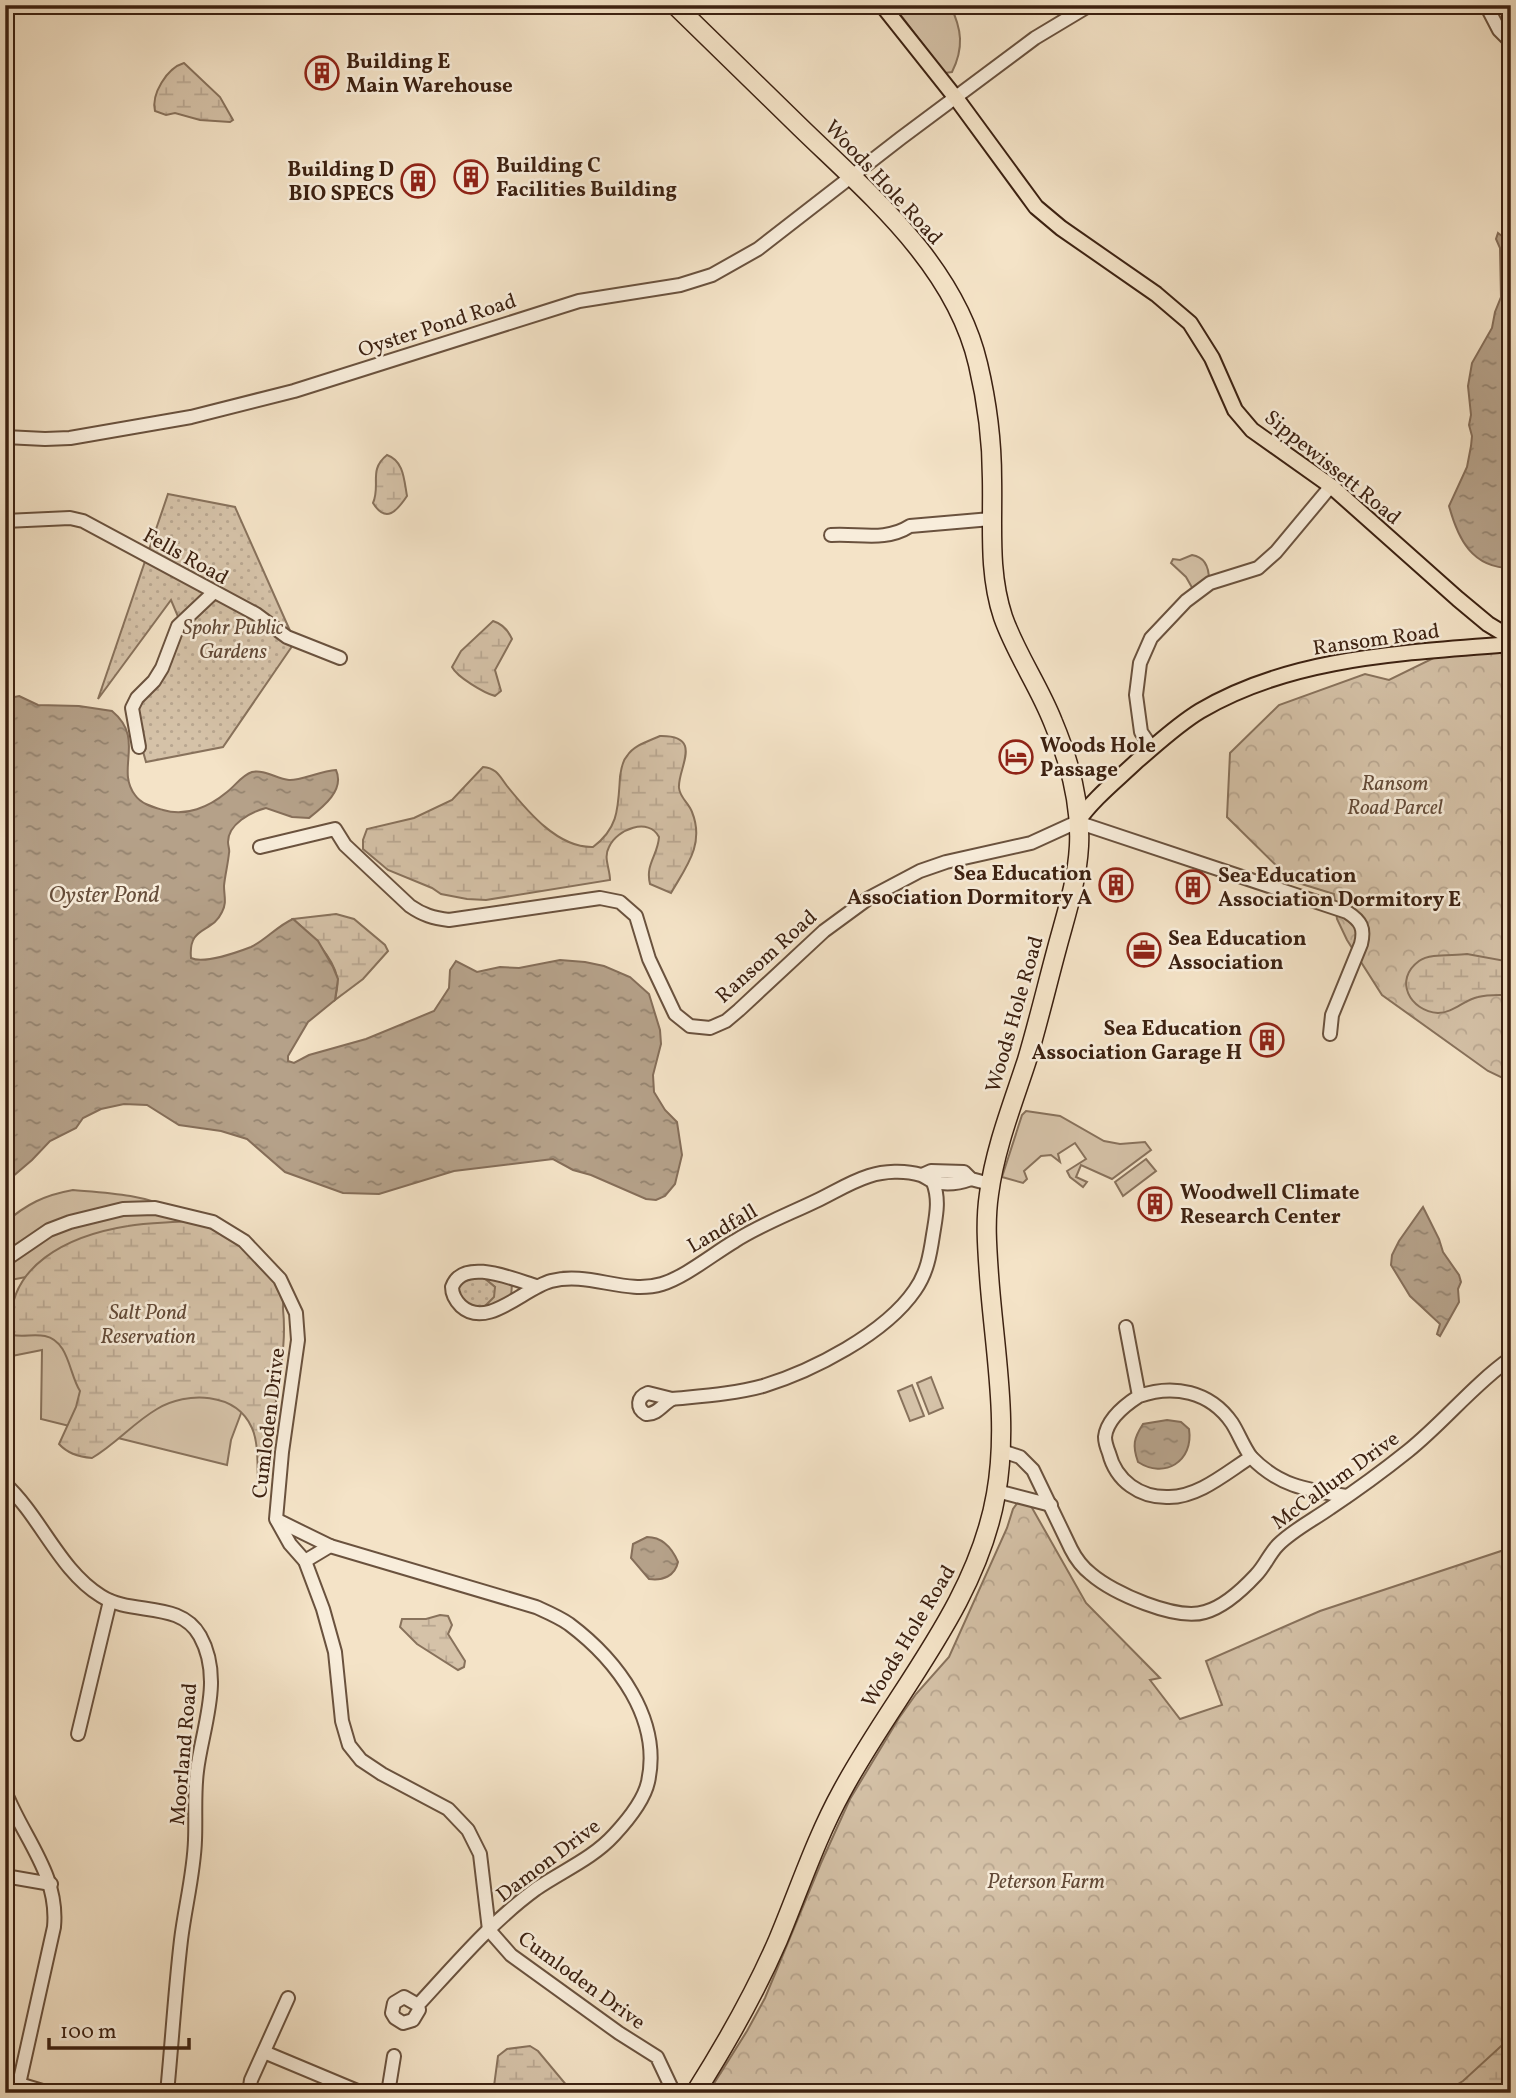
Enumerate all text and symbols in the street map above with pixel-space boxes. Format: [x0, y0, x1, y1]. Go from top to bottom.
place label: Building E Main Warehouse [346, 48, 513, 101]
building icon: Building E Main Warehouse [303, 54, 341, 92]
street label: Woods Hole Road [817, 114, 949, 252]
place label: Building C Facilities Building [496, 152, 677, 205]
place label: Building D BIO SPECS [287, 156, 394, 209]
building icon: Building C Facilities Building [452, 158, 490, 196]
building icon: Building D BIO SPECS [399, 162, 437, 200]
street label: Oyster Pond Road [355, 287, 520, 366]
street label: Sippewissett Road [1257, 404, 1407, 532]
street label: Fells Road [137, 522, 233, 593]
park label: Spohr Public Gardens [182, 614, 284, 667]
street label: Ransom Road [1311, 617, 1441, 664]
place label: Woods Hole Passage [1040, 732, 1156, 785]
hotel icon: Woods Hole Passage [997, 738, 1035, 776]
park label: Ransom Road Parcel [1347, 770, 1443, 823]
place label: Sea Education Association Dormitory A [847, 860, 1092, 913]
place label: Sea Education Association Dormitory E [1218, 862, 1461, 915]
building icon: Sea Education Association Dormitory A [1097, 866, 1135, 904]
building icon: Sea Education Association Dormitory E [1174, 868, 1212, 906]
water label: Oyster Pond [49, 880, 159, 912]
street label: Ransom Road [710, 904, 824, 1011]
place label: Sea Education Association [1168, 925, 1307, 978]
office icon: Sea Education Association [1125, 931, 1163, 969]
street label: Woods Hole Road [979, 933, 1052, 1096]
place label: Sea Education Association Garage H [1032, 1015, 1242, 1068]
building icon: Sea Education Association Garage H [1248, 1021, 1286, 1059]
place label: Woodwell Climate Research Center [1180, 1179, 1360, 1232]
building icon: Woodwell Climate Research Center [1136, 1185, 1174, 1223]
street label: Landfall [682, 1198, 763, 1261]
park label: Salt Pond Reservation [100, 1299, 196, 1352]
street label: Cumloden Drive [246, 1346, 293, 1500]
street label: McCallum Drive [1266, 1425, 1406, 1537]
street label: Woods Hole Road [855, 1560, 963, 1713]
street label: Moorland Road [164, 1682, 205, 1827]
street label: Damon Drive [491, 1812, 607, 1910]
park label: Peterson Farm [987, 1868, 1105, 1897]
street label: Cumloden Drive [511, 1925, 651, 2037]
scale bar [49, 2007, 189, 2051]
text: 100 m [60, 2018, 117, 2047]

